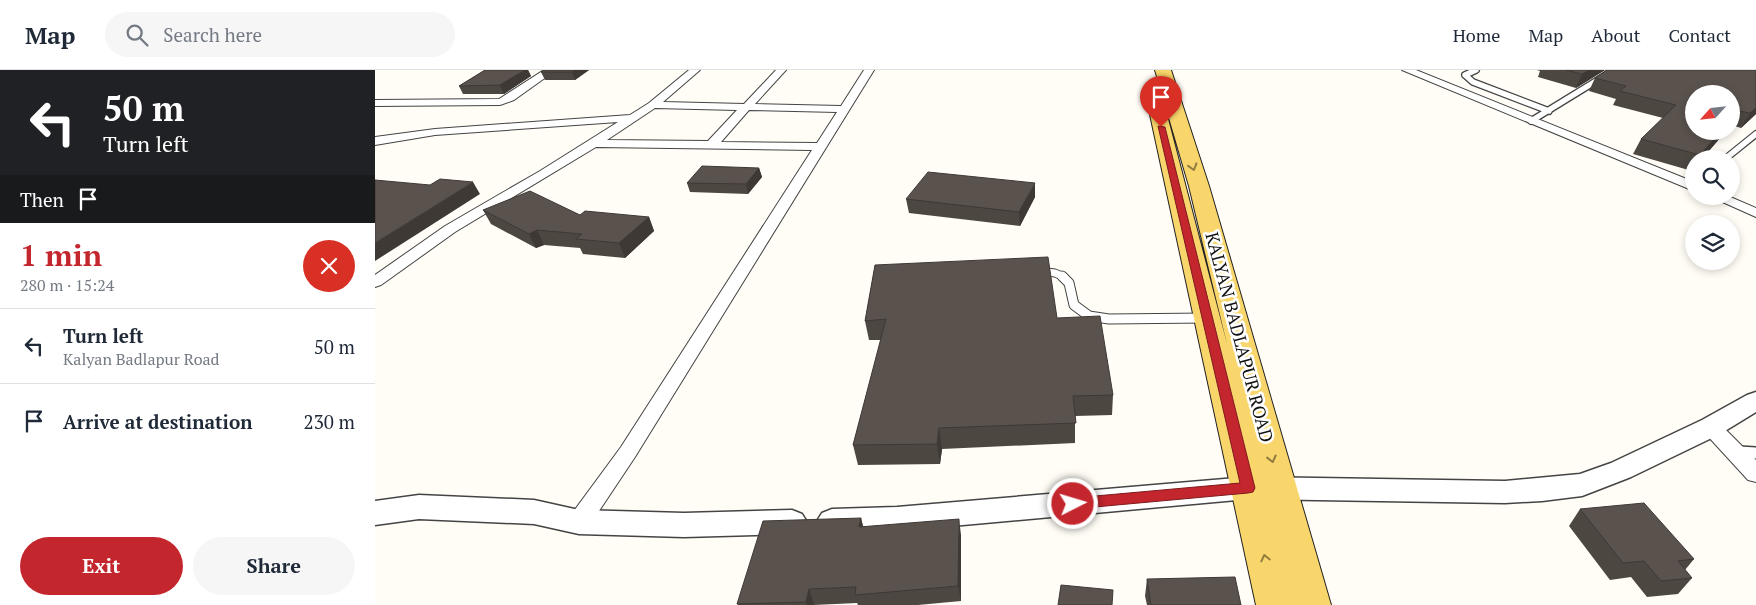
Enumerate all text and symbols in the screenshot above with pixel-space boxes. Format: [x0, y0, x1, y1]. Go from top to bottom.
search box [105, 12, 455, 57]
text: Map [25, 19, 75, 51]
icon: search [123, 21, 151, 49]
text: Search here [163, 22, 262, 47]
text: Home [1453, 23, 1500, 47]
text: Map [1528, 23, 1563, 47]
text: About [1591, 23, 1640, 47]
text: Contact [1668, 23, 1731, 47]
pin [1140, 76, 1182, 127]
icon: arrive [1147, 83, 1175, 111]
text: 50 m [103, 85, 184, 131]
north arrow [1685, 85, 1740, 140]
map controls [1685, 85, 1740, 270]
icon: left [20, 90, 85, 155]
text: Turn left [103, 129, 189, 158]
button: search [1685, 150, 1740, 205]
one-way arrow [1188, 162, 1198, 170]
icon: arrive [74, 185, 102, 213]
text: Then [20, 187, 64, 212]
button: layers [1685, 215, 1740, 270]
street label: KALYAN BADLAPUR ROAD [1200, 229, 1280, 445]
text: 1 min [20, 235, 102, 275]
button: close [303, 240, 355, 292]
text: 280 m · 15:24 [20, 274, 114, 296]
text: Turn left [63, 323, 144, 348]
icon: left [20, 332, 48, 360]
text: 50 m [314, 334, 355, 359]
text: Kalyan Badlapur Road [63, 348, 219, 370]
icon: arrive [20, 407, 48, 435]
text: Arrive at destination [63, 409, 252, 434]
text: 230 m [304, 409, 355, 434]
one-way arrow [1266, 454, 1276, 462]
position arrow [1046, 477, 1098, 529]
button: Exit [20, 537, 183, 595]
button: Share [193, 537, 355, 595]
one-way arrow [1260, 553, 1271, 562]

